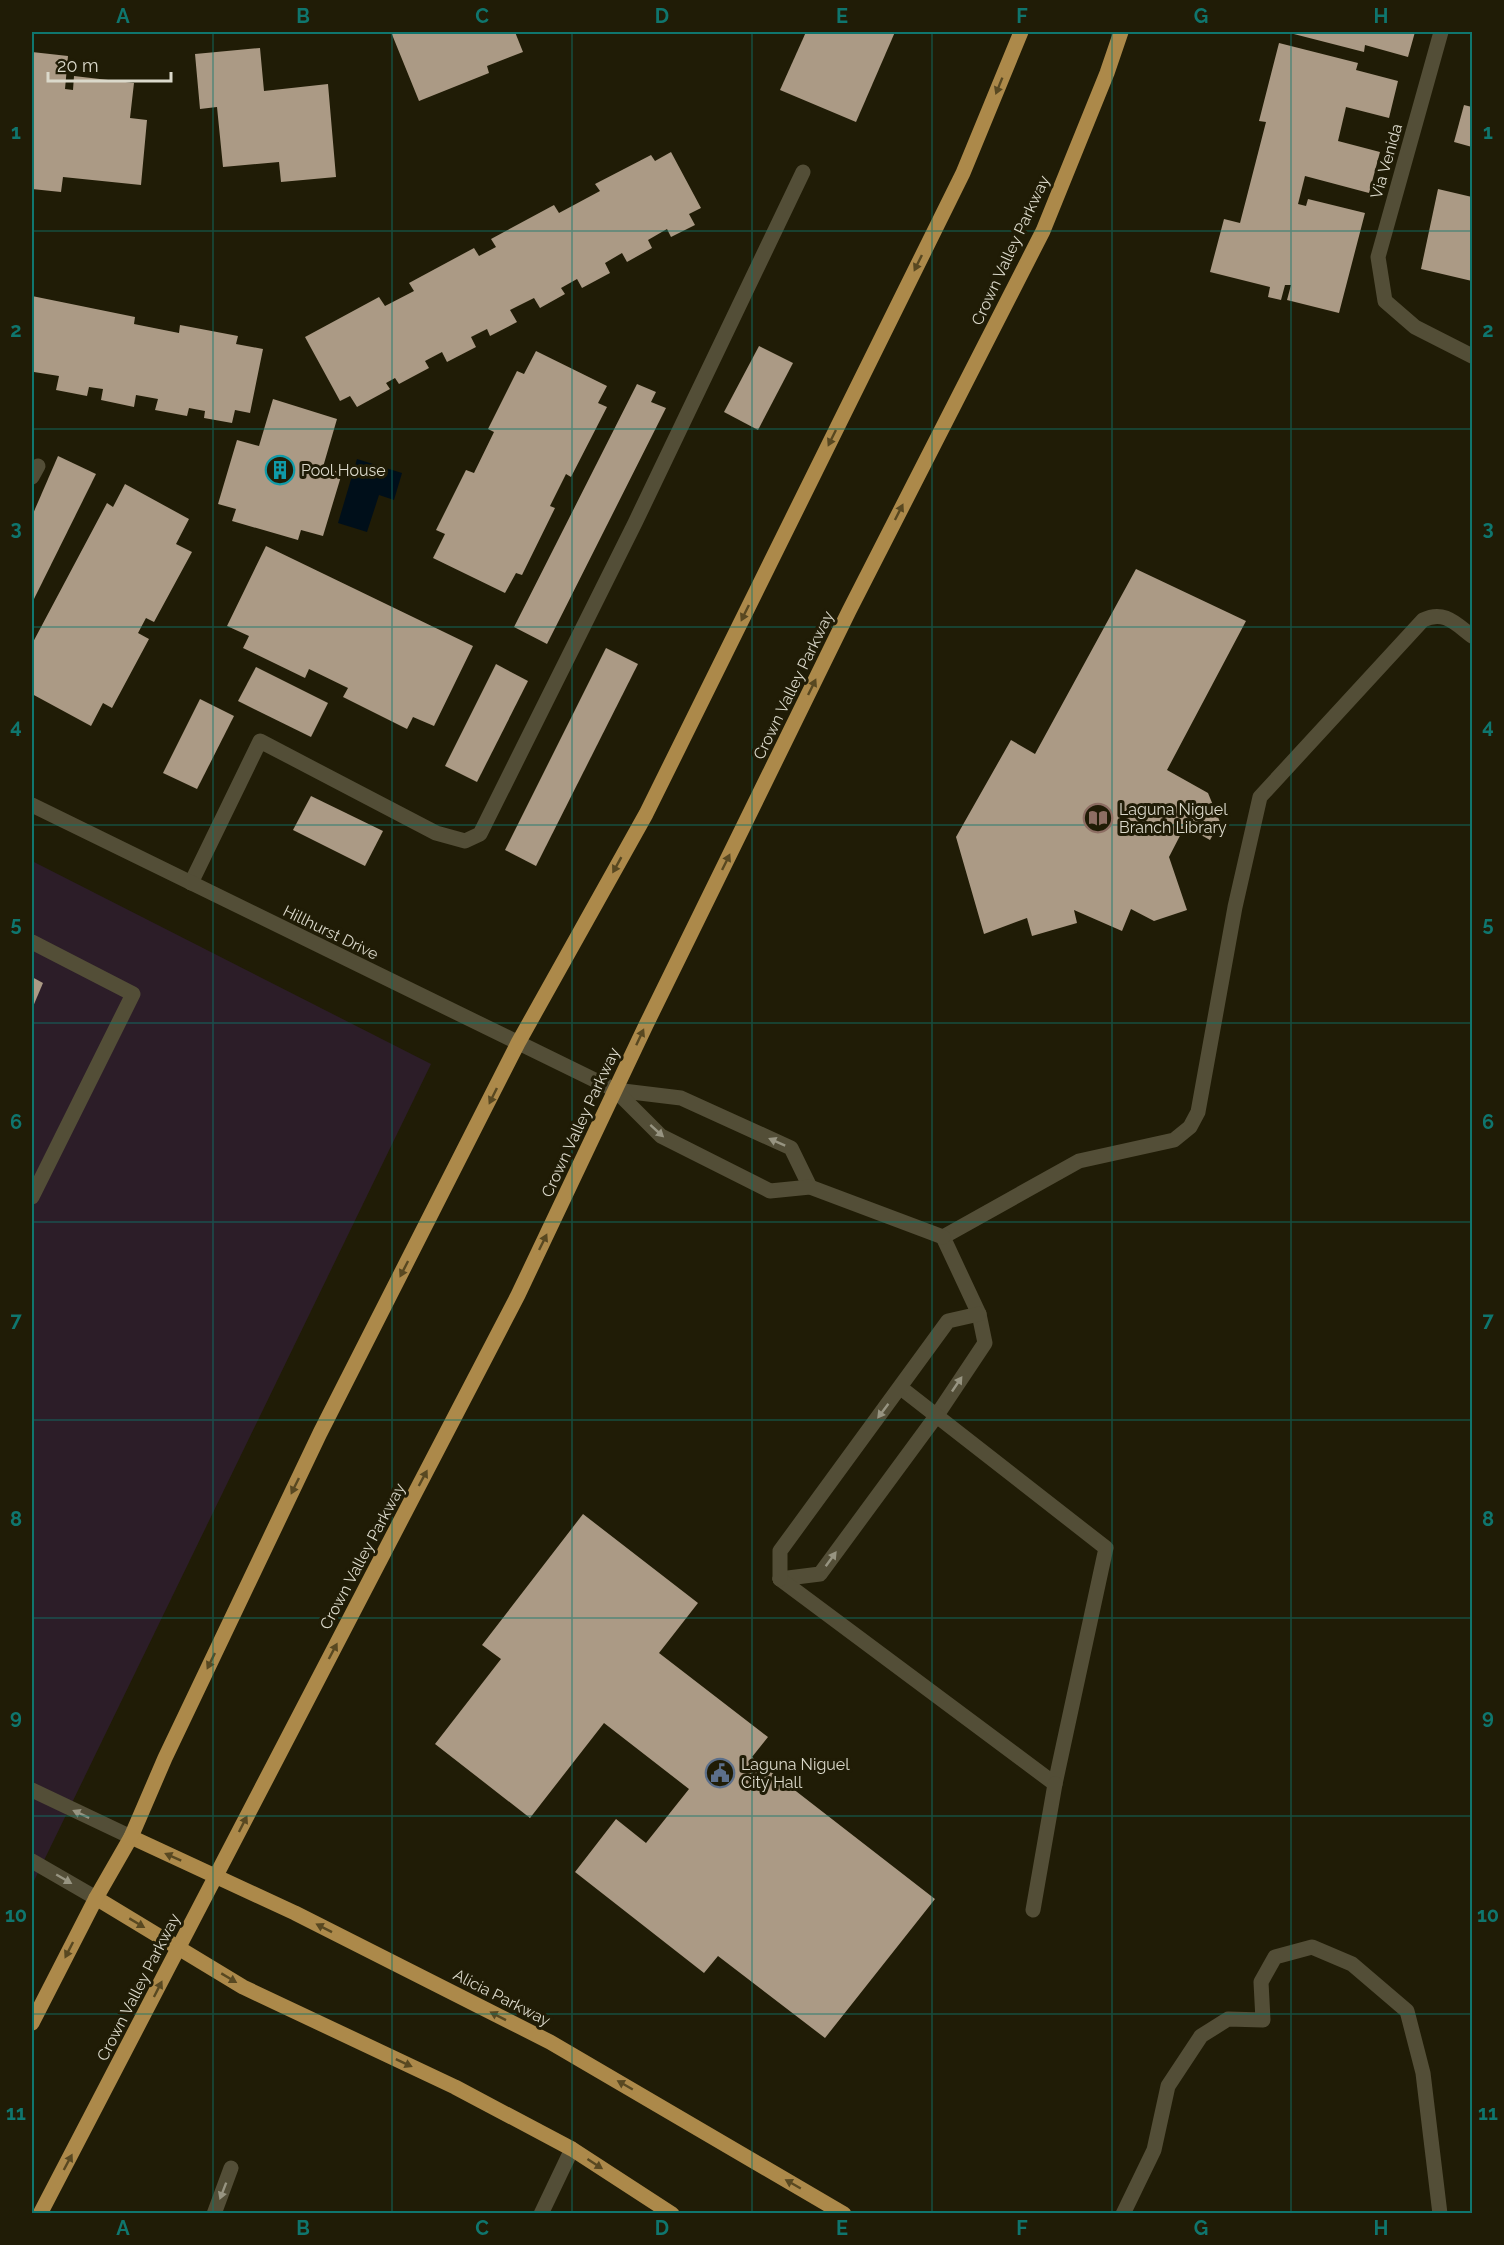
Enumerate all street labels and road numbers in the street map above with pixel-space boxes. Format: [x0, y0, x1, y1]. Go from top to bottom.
street label: Via Venida [1367, 121, 1406, 201]
street label: Crown Valley Parkway [967, 172, 1054, 328]
street label: Crown Valley Parkway [749, 608, 838, 763]
street label: Hillhurst Drive [280, 901, 382, 964]
street label: Crown Valley Parkway [537, 1044, 624, 1200]
street label: Crown Valley Parkway [316, 1480, 409, 1633]
street label: Crown Valley Parkway [93, 1910, 184, 2064]
street label: Alicia Parkway [450, 1965, 554, 2030]

